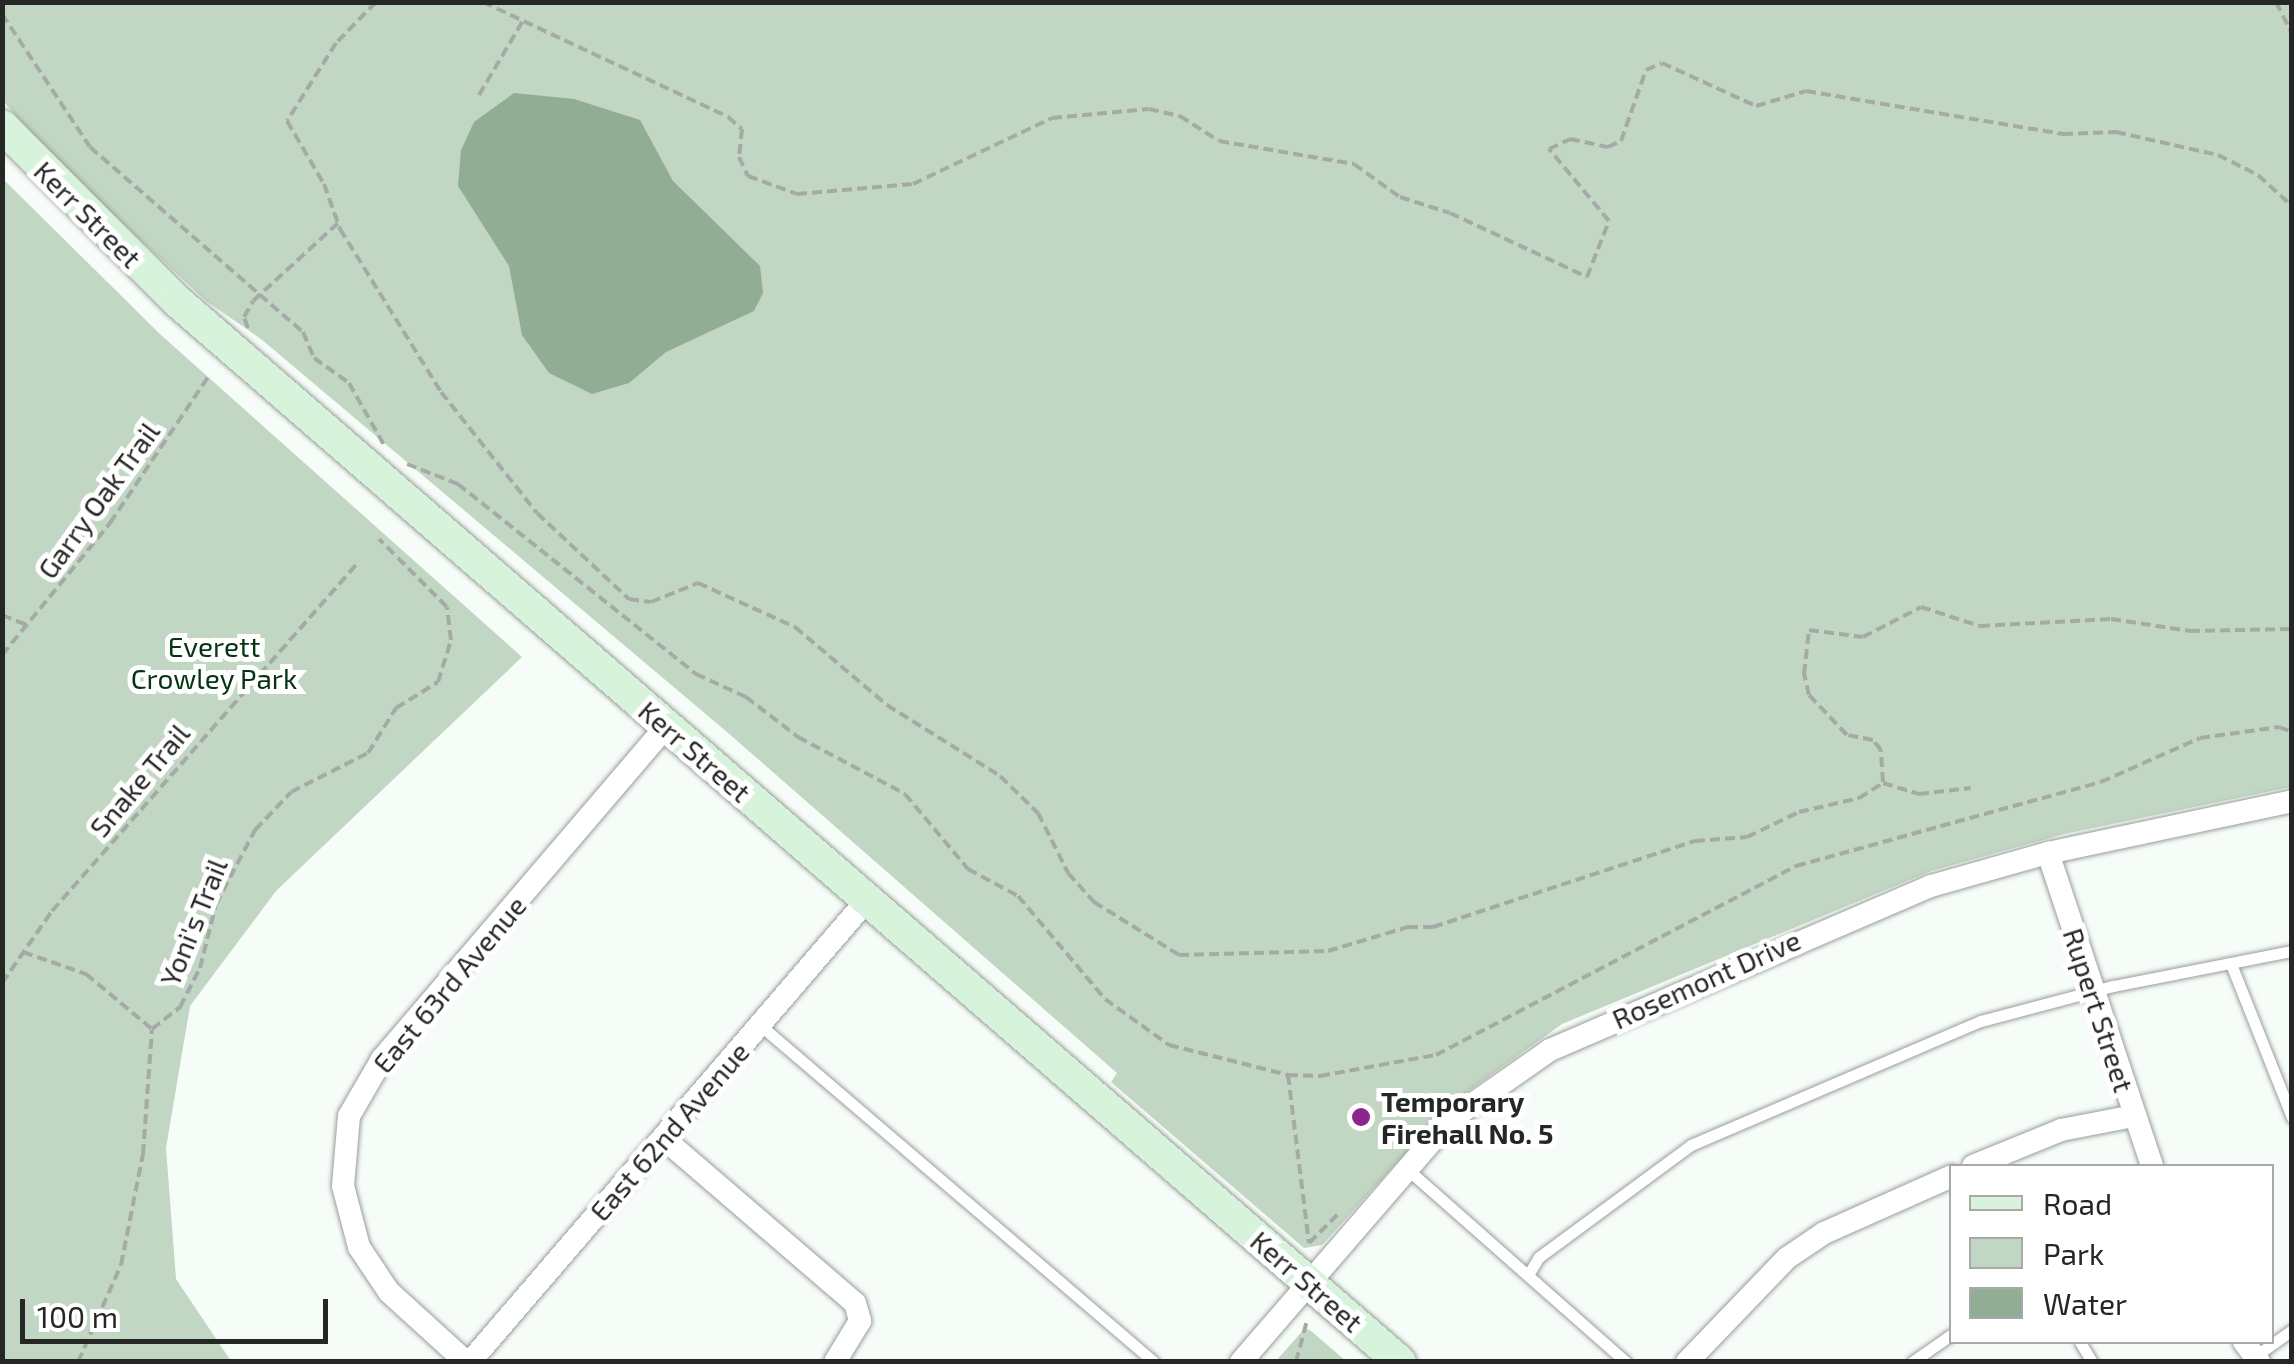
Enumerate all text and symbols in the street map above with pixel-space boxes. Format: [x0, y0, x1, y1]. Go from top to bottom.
street label: Kerr Street [27, 153, 149, 275]
street label: Garry Oak Trail [30, 415, 166, 585]
park label: Everett Crowley Park [130, 629, 298, 695]
street label: Kerr Street [632, 693, 758, 809]
street label: Snake Trail [82, 716, 196, 844]
street label: Yoni's Trail [152, 853, 234, 991]
street label: East 63rd Avenue [365, 889, 533, 1079]
street label: Rosemont Drive [1607, 922, 1805, 1036]
street label: Rupert Street [2057, 924, 2141, 1096]
street label: East 62nd Avenue [582, 1035, 756, 1227]
place label: Temporary Firehall No. 5 [1381, 1084, 1554, 1150]
marker: Temporary Firehall No. 5 [1350, 1106, 1372, 1128]
legend [1949, 1164, 2274, 1344]
text: Road [2043, 1185, 2112, 1221]
street label: Kerr Street [1244, 1223, 1370, 1339]
text: Park [2043, 1235, 2104, 1271]
scale bar [25, 1279, 332, 1341]
text: Water [2043, 1285, 2127, 1321]
text: 100 m [37, 1298, 118, 1334]

